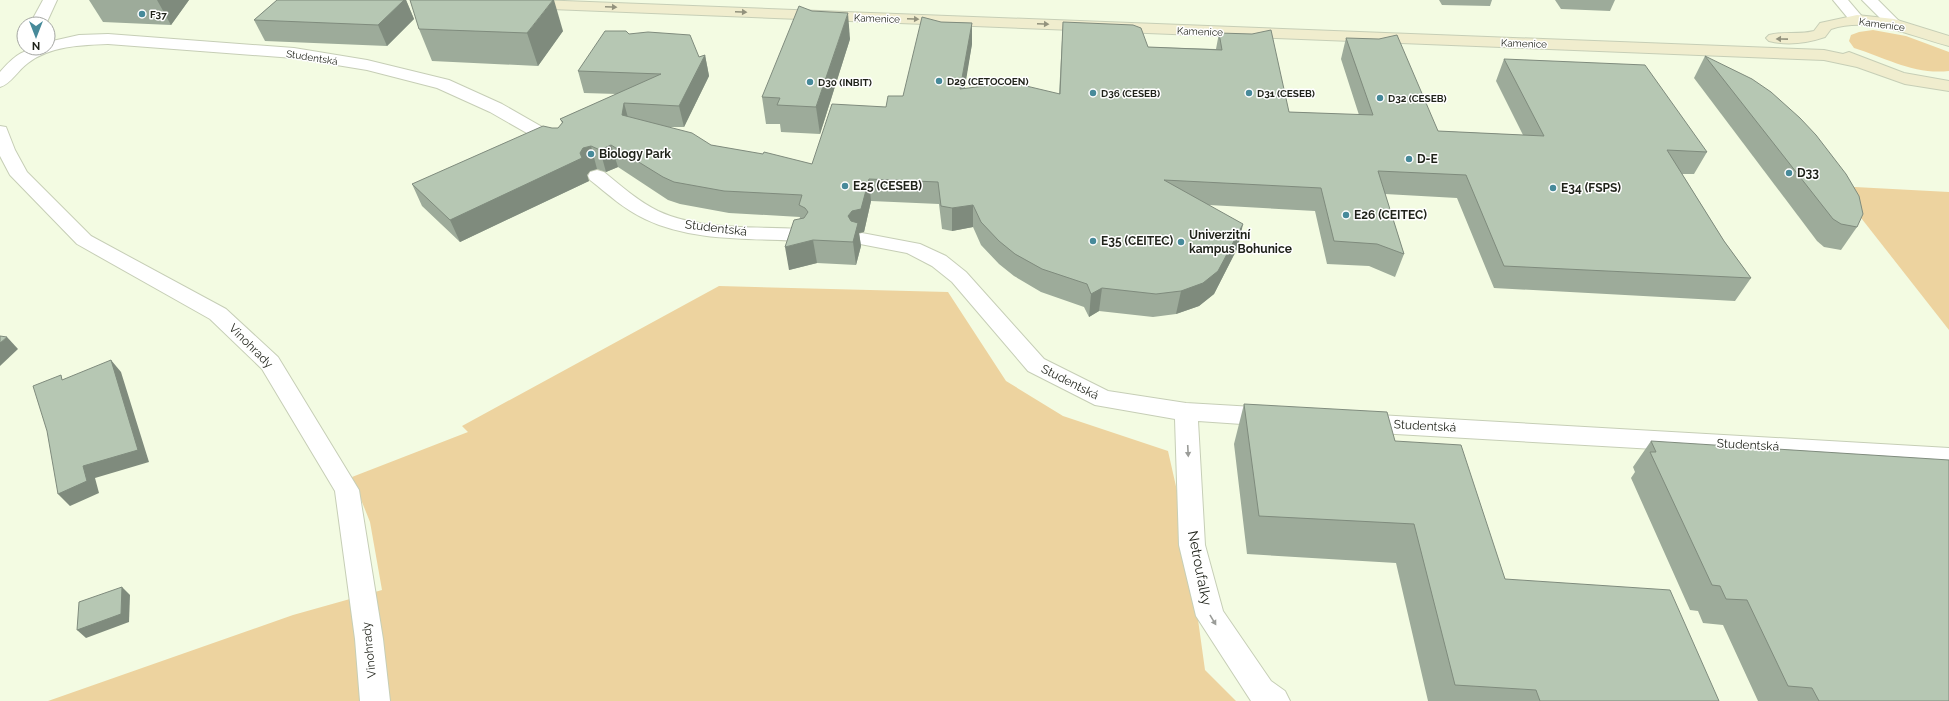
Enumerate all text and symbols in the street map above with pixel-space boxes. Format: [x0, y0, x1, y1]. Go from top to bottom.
one-way arrow [605, 4, 617, 11]
marker: F37 [137, 9, 147, 19]
place label: F37 [150, 9, 167, 20]
one-way arrow [735, 9, 747, 16]
street label: Kamenice [854, 12, 900, 25]
north arrow [16, 16, 56, 56]
one-way arrow [907, 16, 919, 23]
street label: Kamenice [1858, 16, 1906, 33]
one-way arrow [1037, 21, 1049, 28]
street label: Kamenice [1177, 25, 1223, 38]
one-way arrow [1776, 35, 1788, 42]
street label: Kamenice [1501, 37, 1547, 50]
text: N [32, 39, 40, 52]
street label: Studentská [285, 48, 338, 67]
marker: D29 (CETOCOEN) [934, 76, 944, 86]
place label: D29 (CETOCOEN) [947, 76, 1029, 87]
marker: D30 (INBIT) [805, 77, 815, 87]
place label: D30 (INBIT) [818, 77, 872, 88]
marker: D36 (CESEB) [1088, 88, 1098, 98]
place label: D36 (CESEB) [1101, 88, 1160, 99]
marker: D31 (CESEB) [1244, 88, 1254, 98]
place label: D31 (CESEB) [1257, 88, 1315, 99]
marker: D32 (CESEB) [1375, 93, 1385, 103]
place label: D32 (CESEB) [1388, 93, 1447, 104]
place label: Biology Park [599, 147, 671, 161]
marker: Biology Park [586, 149, 596, 159]
place label: D-E [1417, 152, 1438, 166]
marker: D-E [1404, 154, 1414, 164]
place label: D33 [1797, 166, 1819, 180]
marker: D33 [1784, 168, 1794, 178]
place label: E25 (CESEB) [853, 179, 922, 193]
marker: E25 (CESEB) [840, 181, 850, 191]
place label: E34 (FSPS) [1561, 181, 1621, 195]
marker: E34 (FSPS) [1548, 183, 1558, 193]
place label: E26 (CEITEC) [1354, 208, 1427, 222]
marker: E26 (CEITEC) [1341, 210, 1351, 220]
street label: Studentská [684, 217, 748, 239]
place label: Univerzitní kampus Bohunice [1189, 228, 1292, 256]
place label: E35 (CEITEC) [1101, 234, 1174, 248]
marker: E35 (CEITEC) [1088, 236, 1098, 246]
marker: Univerzitní kampus Bohunice [1176, 237, 1186, 247]
street label: Vinohrady [226, 321, 276, 371]
street label: Studentská [1039, 362, 1101, 402]
street label: Studentská [1393, 417, 1457, 435]
street label: Studentská [1716, 436, 1780, 454]
one-way arrow [1184, 445, 1191, 457]
street label: Netroufalky [1185, 529, 1215, 607]
one-way arrow [1210, 614, 1217, 626]
street label: Vinohrady [359, 621, 379, 679]

